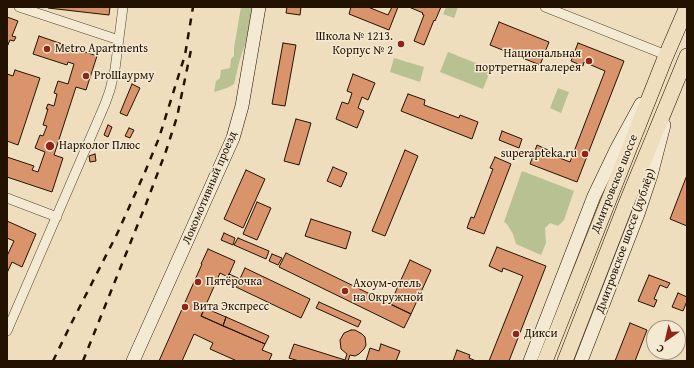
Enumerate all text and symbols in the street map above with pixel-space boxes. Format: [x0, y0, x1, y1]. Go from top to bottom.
place label: Школа № 1213. Корпус № 2 [316, 30, 393, 58]
marker: Школа № 1213. Корпус № 2 [396, 39, 406, 49]
place label: Metro Apartments [55, 42, 148, 56]
marker: Metro Apartments [42, 44, 52, 54]
place label: Национальная портретная галерея [475, 47, 581, 75]
marker: Национальная портретная галерея [584, 56, 594, 66]
place label: ProШаурму [94, 69, 154, 83]
marker: ProШаурму [81, 71, 91, 81]
street label: Локомотивный проезд [180, 129, 240, 247]
street label: Дмитровское шоссе [589, 133, 641, 235]
place label: Нарколог Плюс [59, 139, 140, 153]
marker: Нарколог Плюс [44, 140, 56, 152]
place label: superapteka.ru [501, 147, 577, 161]
marker: superapteka.ru [580, 149, 590, 159]
street label: Дмитровское шоссе (дублёр) [593, 167, 659, 315]
place label: Пятёрочка [206, 275, 262, 289]
marker: Пятёрочка [193, 277, 203, 287]
place label: Ахоум-отель на Окружной [353, 277, 423, 305]
marker: Ахоум-отель на Окружной [340, 286, 350, 296]
place label: Вита Экспресс [193, 300, 269, 314]
marker: Вита Экспресс [180, 302, 190, 312]
north arrow [646, 320, 686, 360]
place label: Дикси [524, 327, 558, 341]
marker: Дикси [511, 329, 521, 339]
text: С [653, 341, 667, 357]

